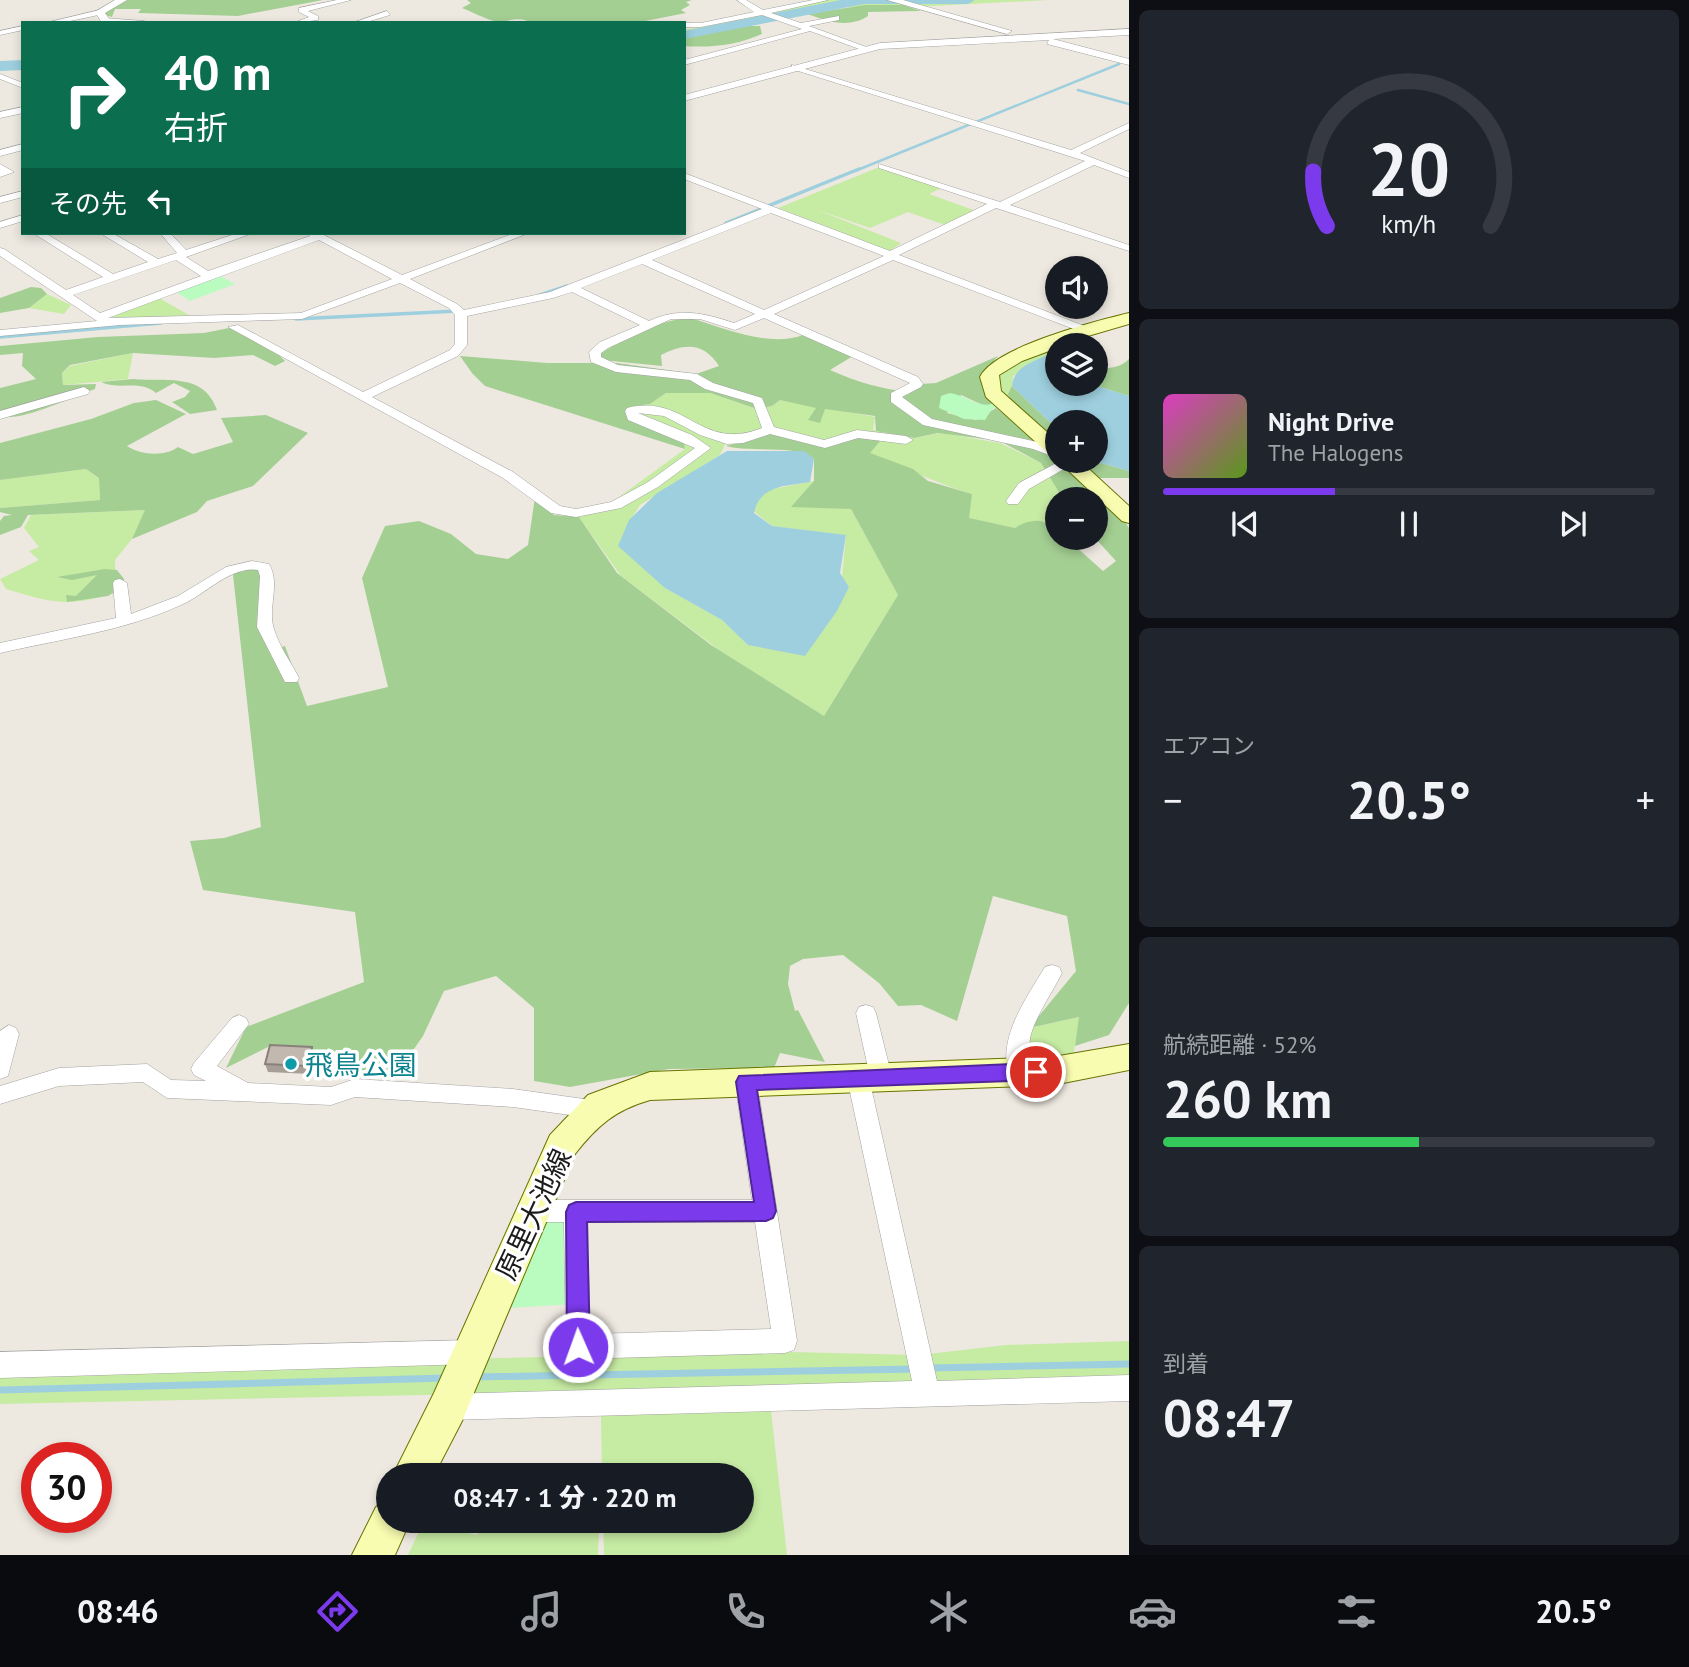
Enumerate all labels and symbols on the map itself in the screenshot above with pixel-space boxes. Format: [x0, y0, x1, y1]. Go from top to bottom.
pin [1006, 1042, 1066, 1102]
place label: 飛鳥公園 [305, 1046, 417, 1083]
marker: 飛鳥公園 [283, 1056, 299, 1072]
street label: 原里大池線 [487, 1143, 579, 1285]
position arrow [541, 1310, 615, 1384]
speed limit sign: 30 [21, 1442, 112, 1533]

